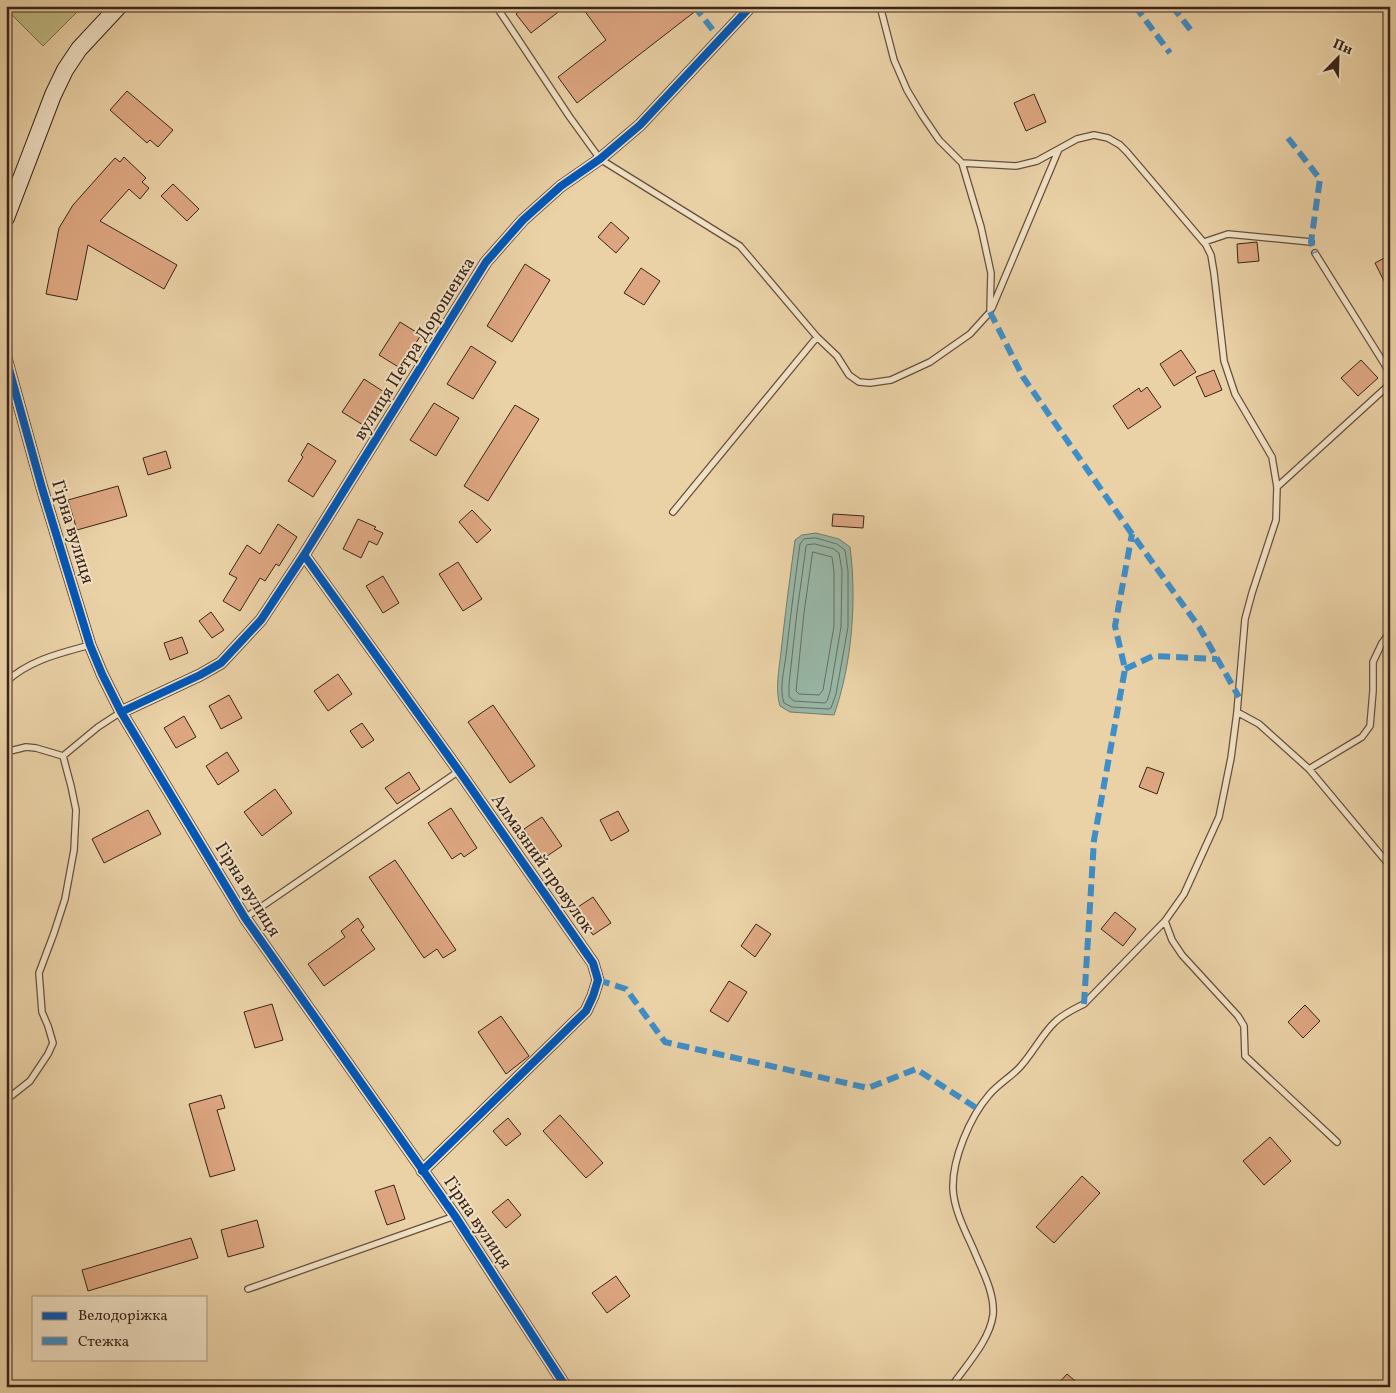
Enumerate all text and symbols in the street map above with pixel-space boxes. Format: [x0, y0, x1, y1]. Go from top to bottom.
north arrow [1314, 32, 1364, 82]
text: Пн [1330, 35, 1355, 60]
street label: вулиця Петра Дорошенка [348, 253, 482, 445]
street label: Гірна вулиця [44, 477, 100, 587]
street label: Алмазний провулок [484, 789, 600, 939]
street label: Гірна вулиця [208, 838, 286, 942]
street label: Гірна вулиця [437, 1171, 517, 1275]
legend [32, 1296, 208, 1360]
text: Велодоріжка [78, 1306, 168, 1327]
text: Стежка [78, 1332, 129, 1353]

